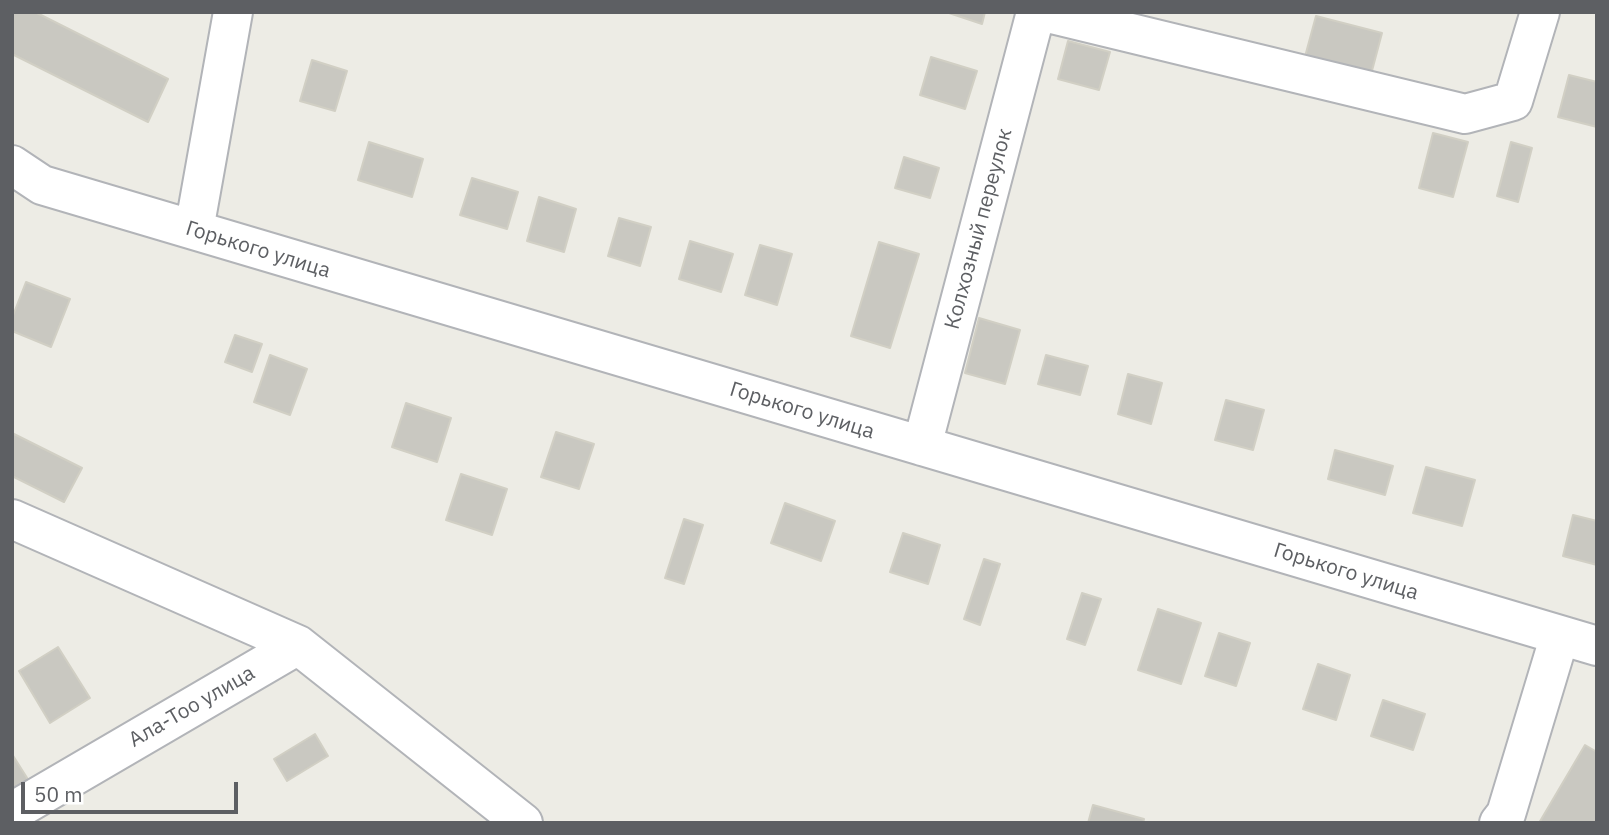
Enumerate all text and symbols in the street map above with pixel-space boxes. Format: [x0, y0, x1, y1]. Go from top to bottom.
street label: Колхозный переулок [940, 126, 1018, 332]
street label: Горького улица [183, 216, 333, 284]
street label: Горького улица [727, 377, 877, 445]
street label: Горького улица [1271, 538, 1421, 606]
street label: Ала-Тоо улица [124, 661, 260, 753]
scale bar [24, 768, 242, 812]
text: 50 m [34, 780, 83, 808]

